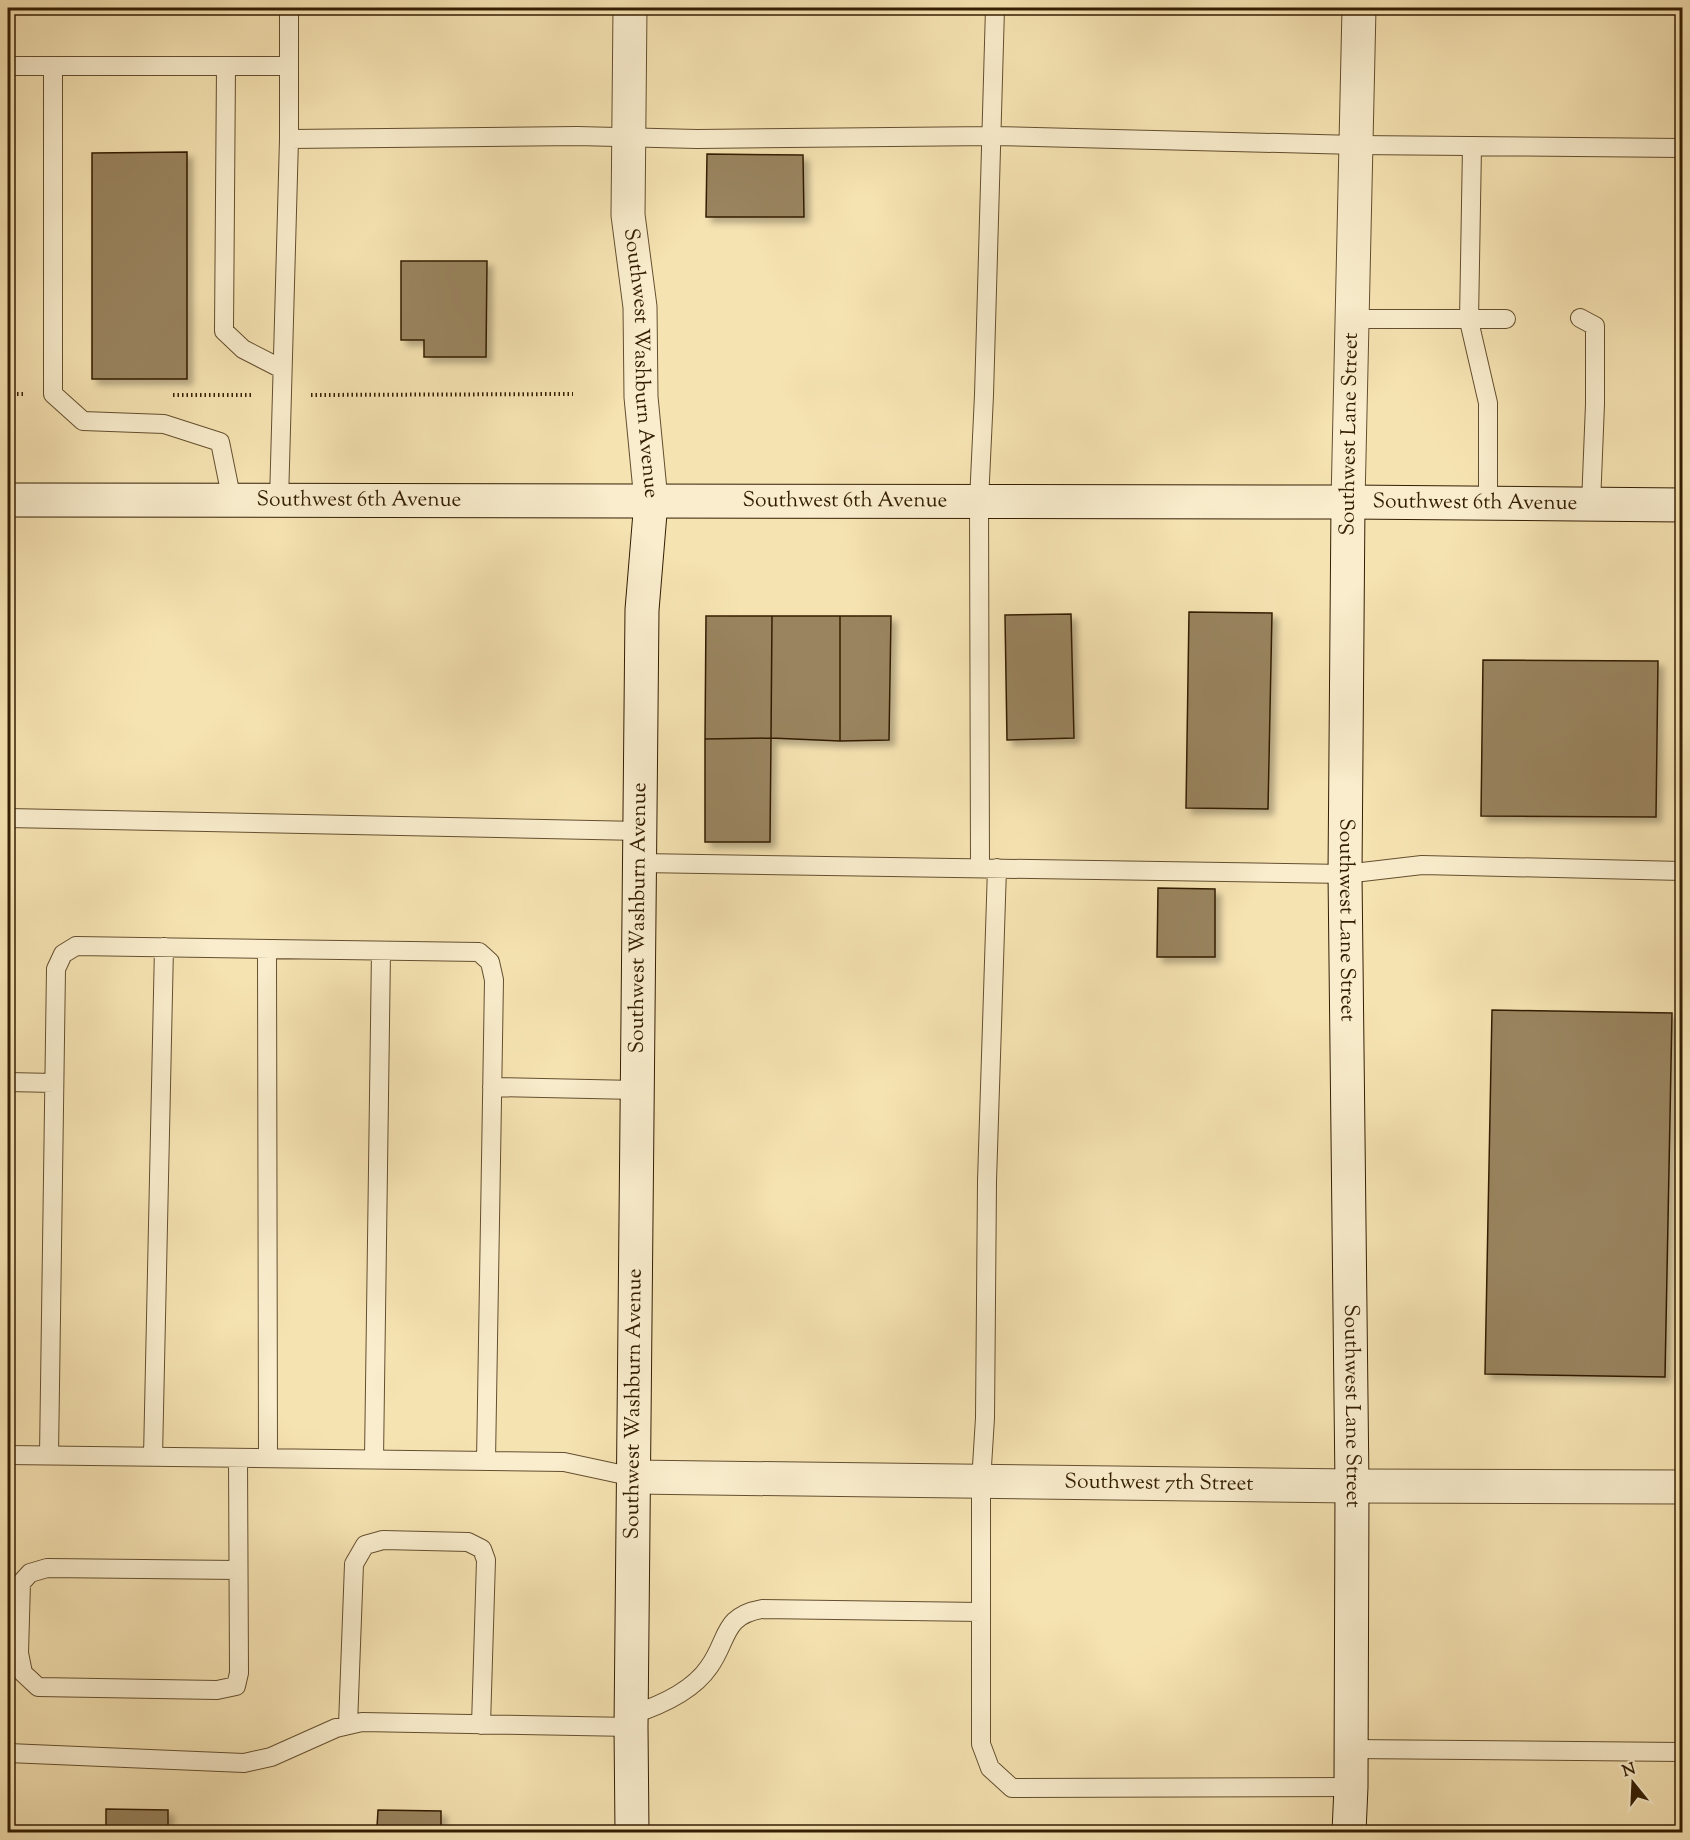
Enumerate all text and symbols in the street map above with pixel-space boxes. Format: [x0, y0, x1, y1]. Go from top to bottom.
street label: Southwest Washburn Avenue [615, 226, 666, 500]
street label: Southwest Lane Street [1333, 332, 1367, 536]
street label: Southwest 6th Avenue [257, 485, 461, 516]
street label: Southwest 6th Avenue [743, 486, 947, 516]
street label: Southwest 6th Avenue [1372, 487, 1578, 519]
street label: Southwest Washburn Avenue [623, 782, 655, 1054]
street label: Southwest Lane Street [1330, 818, 1362, 1022]
street label: Southwest Washburn Avenue [618, 1268, 651, 1540]
street label: Southwest Lane Street [1335, 1304, 1367, 1508]
street label: Southwest 7th Street [1064, 1467, 1254, 1500]
north arrow [1603, 1753, 1663, 1813]
text: N [1620, 1758, 1639, 1784]

